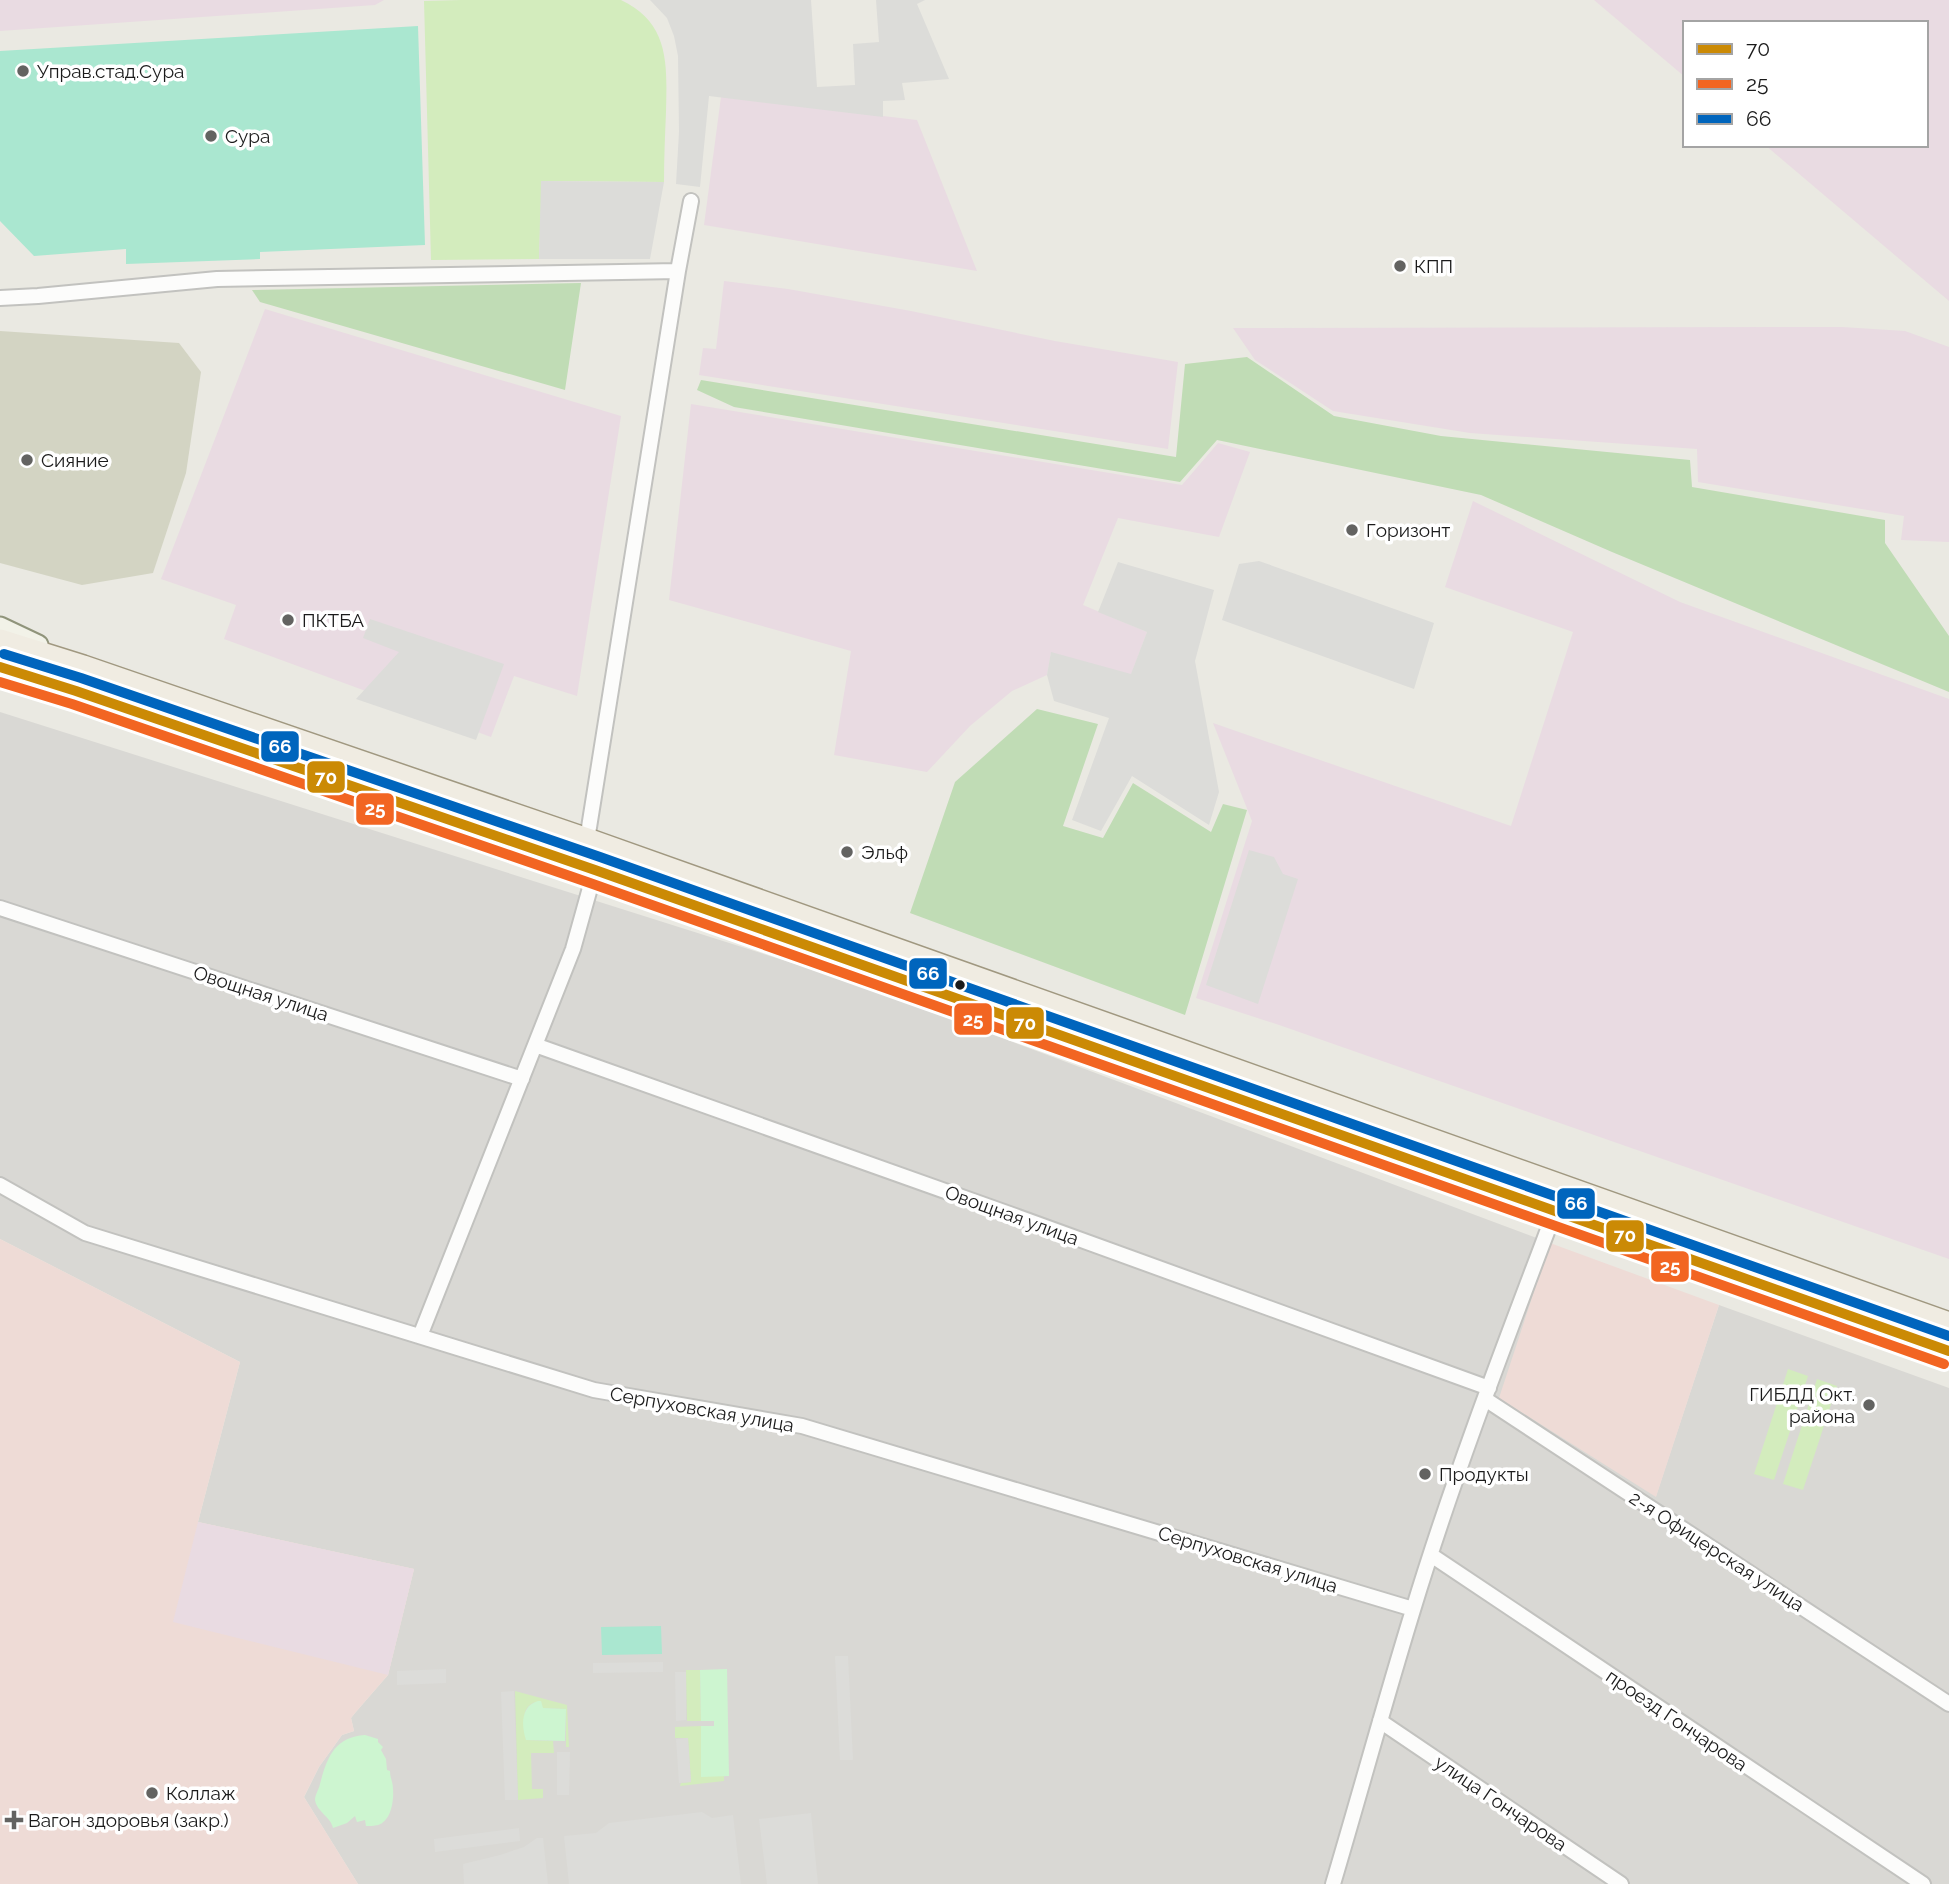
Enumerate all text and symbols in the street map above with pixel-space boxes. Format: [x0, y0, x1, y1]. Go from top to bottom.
legend [1683, 21, 1928, 147]
text: 70 [1746, 36, 1770, 61]
place label: Управ.стад.Сура [37, 60, 184, 82]
marker: Управ.стад.Сура [15, 63, 31, 79]
text: 25 [1746, 71, 1768, 96]
text: 66 [1746, 106, 1771, 131]
place label: Сура [225, 125, 270, 147]
marker: Сура [203, 128, 219, 144]
place label: КПП [1414, 255, 1453, 277]
marker: КПП [1392, 258, 1408, 274]
place label: Сияние [41, 449, 109, 471]
marker: Сияние [19, 452, 35, 468]
place label: Горизонт [1366, 519, 1450, 541]
marker: Горизонт [1344, 522, 1360, 538]
place label: ПКТБА [302, 609, 364, 631]
marker: ПКТБА [280, 612, 296, 628]
line badge: 66 [260, 730, 300, 763]
text: 66 [268, 735, 292, 757]
line badge: 70 [306, 760, 346, 794]
text: 70 [315, 766, 337, 788]
line badge: 25 [355, 792, 395, 826]
text: 25 [364, 797, 386, 819]
place label: Эльф [861, 841, 908, 863]
marker: Эльф [839, 844, 855, 860]
line badge: 66 [908, 957, 948, 990]
street label: Овощная улица [191, 961, 331, 1025]
text: 66 [916, 962, 940, 984]
unlabelled marker [953, 978, 967, 992]
line badge: 25 [953, 1002, 993, 1036]
line badge: 70 [1005, 1006, 1045, 1040]
text: 25 [962, 1008, 984, 1030]
text: 70 [1014, 1012, 1036, 1034]
street label: Овощная улица [942, 1181, 1082, 1249]
line badge: 66 [1556, 1187, 1596, 1220]
text: 66 [1564, 1192, 1588, 1214]
line badge: 70 [1605, 1219, 1645, 1253]
text: 70 [1614, 1224, 1636, 1246]
line badge: 25 [1650, 1250, 1690, 1283]
text: 25 [1659, 1255, 1681, 1277]
street label: Серпуховская улица [608, 1382, 796, 1436]
place label: ГИБДД Окт. района [1749, 1383, 1855, 1427]
marker: ГИБДД Окт. района [1861, 1397, 1877, 1413]
place label: Продукты [1439, 1463, 1529, 1485]
marker: Продукты [1417, 1466, 1433, 1482]
street label: 2-я Офицерская улица [1626, 1486, 1808, 1616]
street label: Серпуховская улица [1156, 1521, 1340, 1597]
street label: проезд Гончарова [1602, 1665, 1752, 1775]
street label: улица Гончарова [1431, 1751, 1571, 1855]
place label: Коллаж [166, 1782, 236, 1804]
marker: Коллаж [144, 1785, 160, 1801]
place label: Вагон здоровья (закр.) [28, 1809, 229, 1831]
marker: Вагон здоровья (закр.) [6, 1812, 22, 1828]

